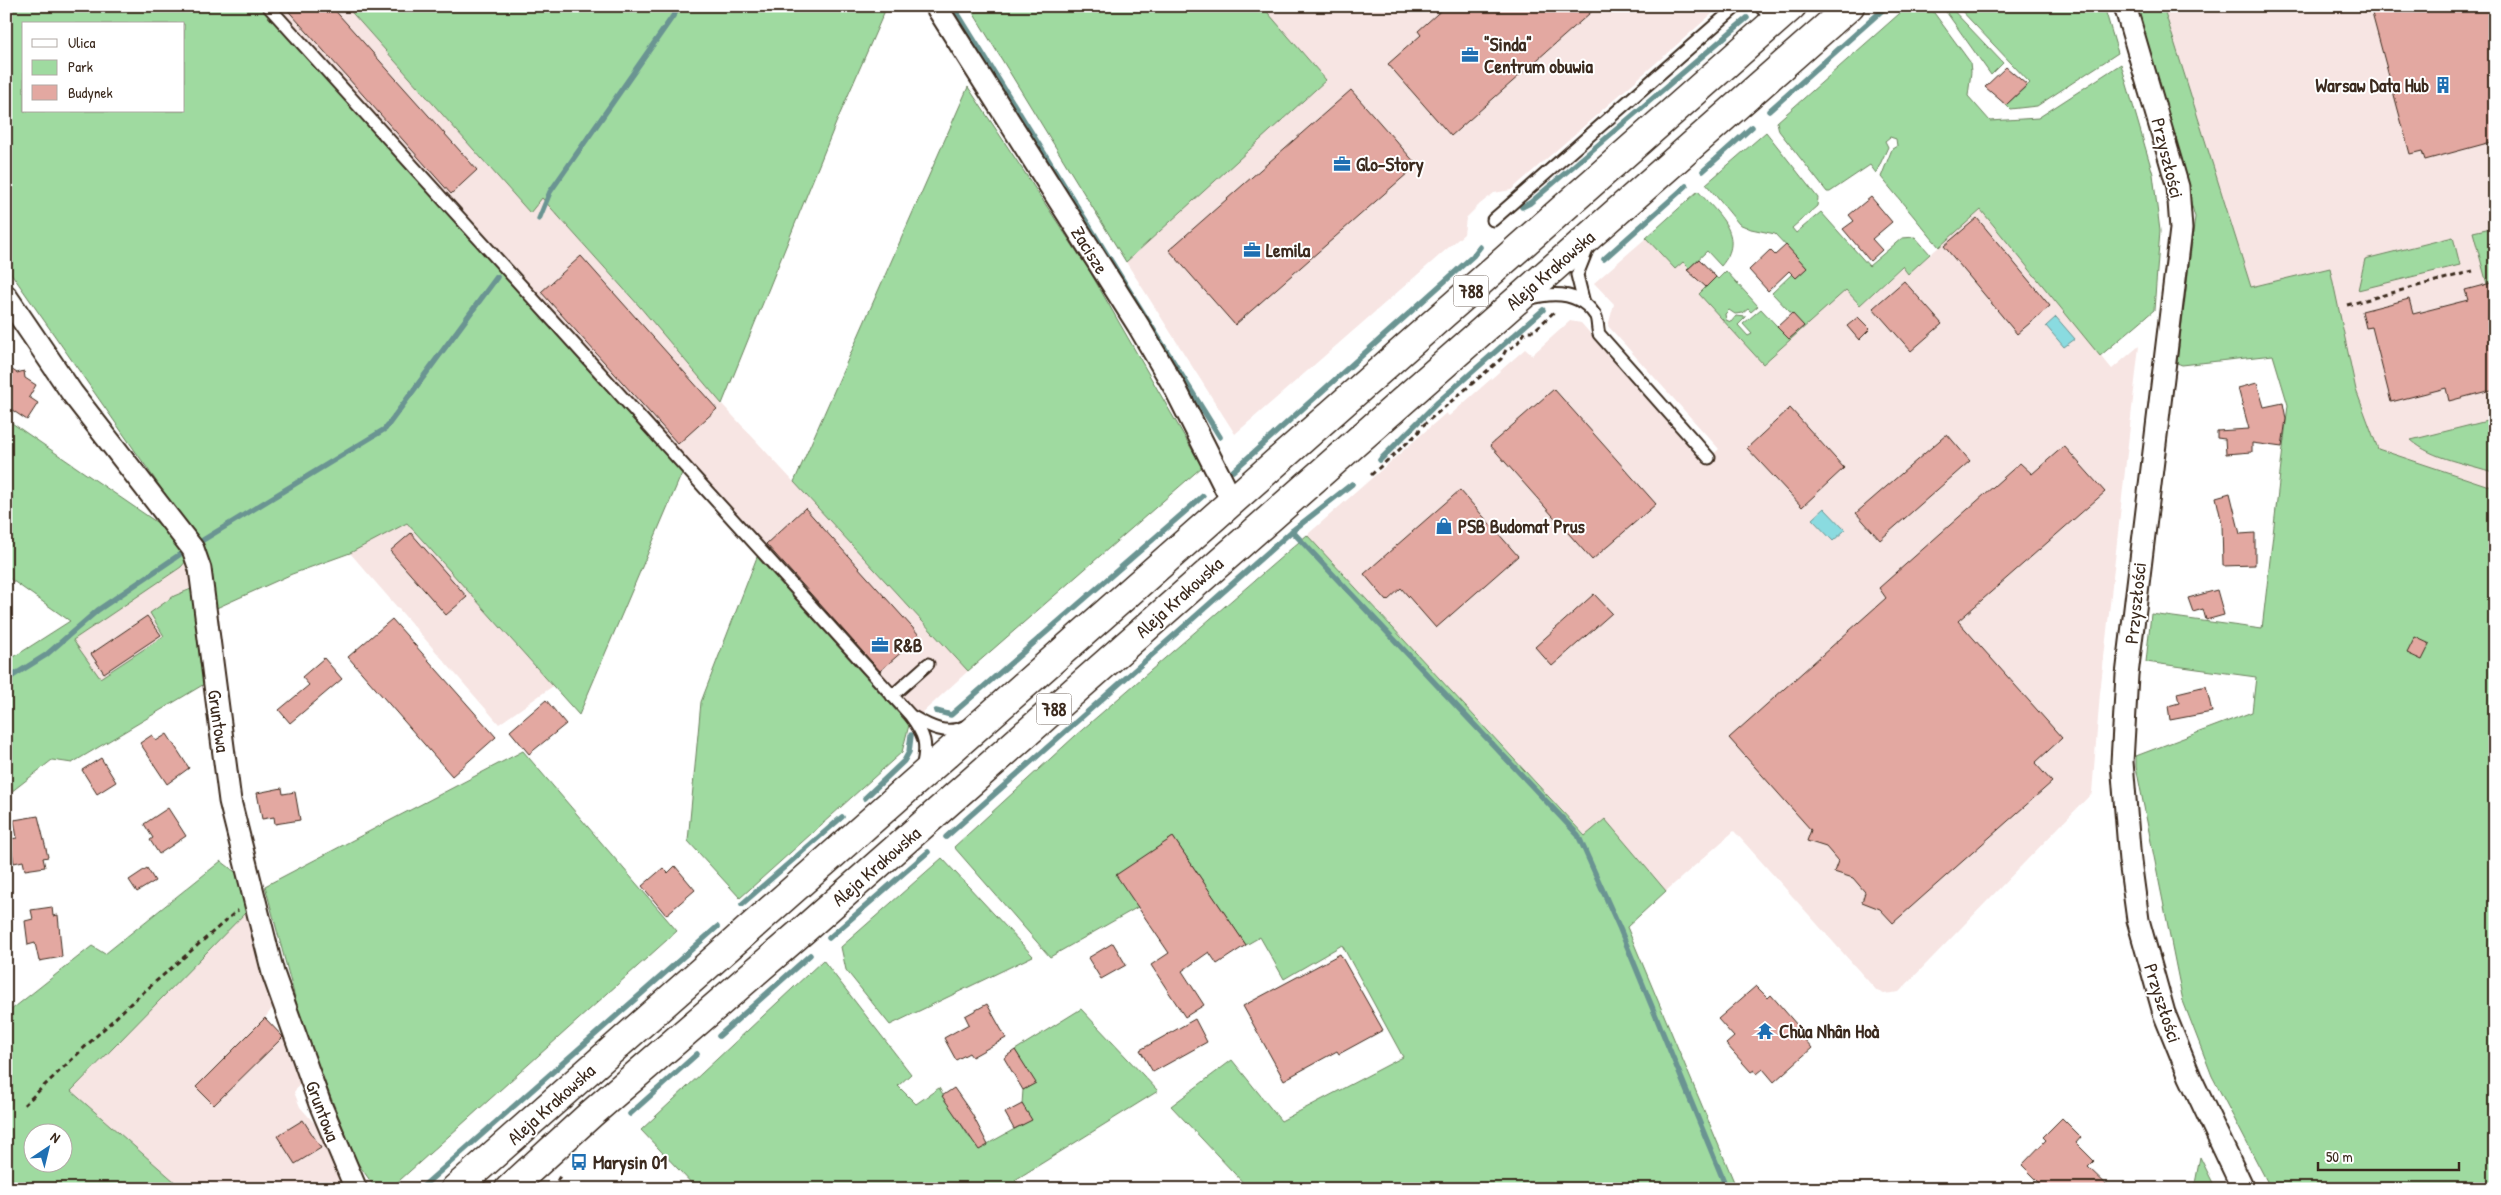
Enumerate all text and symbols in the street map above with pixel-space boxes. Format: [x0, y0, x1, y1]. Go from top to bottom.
legend [22, 22, 185, 112]
place label: "Sinda" Centrum obuwia [1484, 31, 1593, 79]
text: Ulica [68, 32, 95, 53]
office icon: "Sinda" Centrum obuwia [1460, 45, 1480, 65]
text: Park [68, 56, 93, 77]
place label: Warsaw Data Hub [2315, 72, 2429, 98]
building icon: Warsaw Data Hub [2433, 75, 2453, 95]
text: Budynek [68, 82, 113, 103]
street label: Przyszłości [2145, 115, 2191, 201]
place label: Glo-Story [1356, 151, 1424, 178]
office icon: Glo-Story [1332, 154, 1352, 174]
street label: Zacisze [1065, 221, 1115, 279]
street label: Aleja Krakowska [1500, 224, 1600, 316]
place label: Lemila [1266, 237, 1311, 263]
office icon: Lemila [1242, 240, 1262, 260]
road number: 788 [1454, 276, 1488, 306]
place label: PSB Budomat Prus [1458, 513, 1585, 539]
shop icon: PSB Budomat Prus [1434, 516, 1454, 536]
street label: Aleja Krakowska [1129, 550, 1229, 643]
street label: Przyszłości [2118, 561, 2152, 645]
place label: R&B [894, 632, 923, 658]
office icon: R&B [870, 635, 890, 655]
street label: Gruntowa [202, 688, 236, 755]
road number: 788 [1036, 694, 1072, 724]
street label: Aleja Krakowska [826, 820, 926, 912]
street label: Przyszłości [2138, 960, 2188, 1046]
place label: Chùa Nhân Hoà [1779, 1018, 1880, 1044]
temple icon: Chùa Nhân Hoà [1755, 1021, 1775, 1041]
street label: Aleja Krakowska [501, 1057, 601, 1150]
street label: Gruntowa [300, 1077, 347, 1146]
north arrow [22, 1122, 72, 1172]
text: N [47, 1127, 65, 1147]
scale bar [2318, 1140, 2460, 1172]
text: 50 m [2326, 1146, 2353, 1167]
place label: Marysin 01 [593, 1149, 667, 1176]
bus stop icon: Marysin 01 [569, 1152, 589, 1172]

